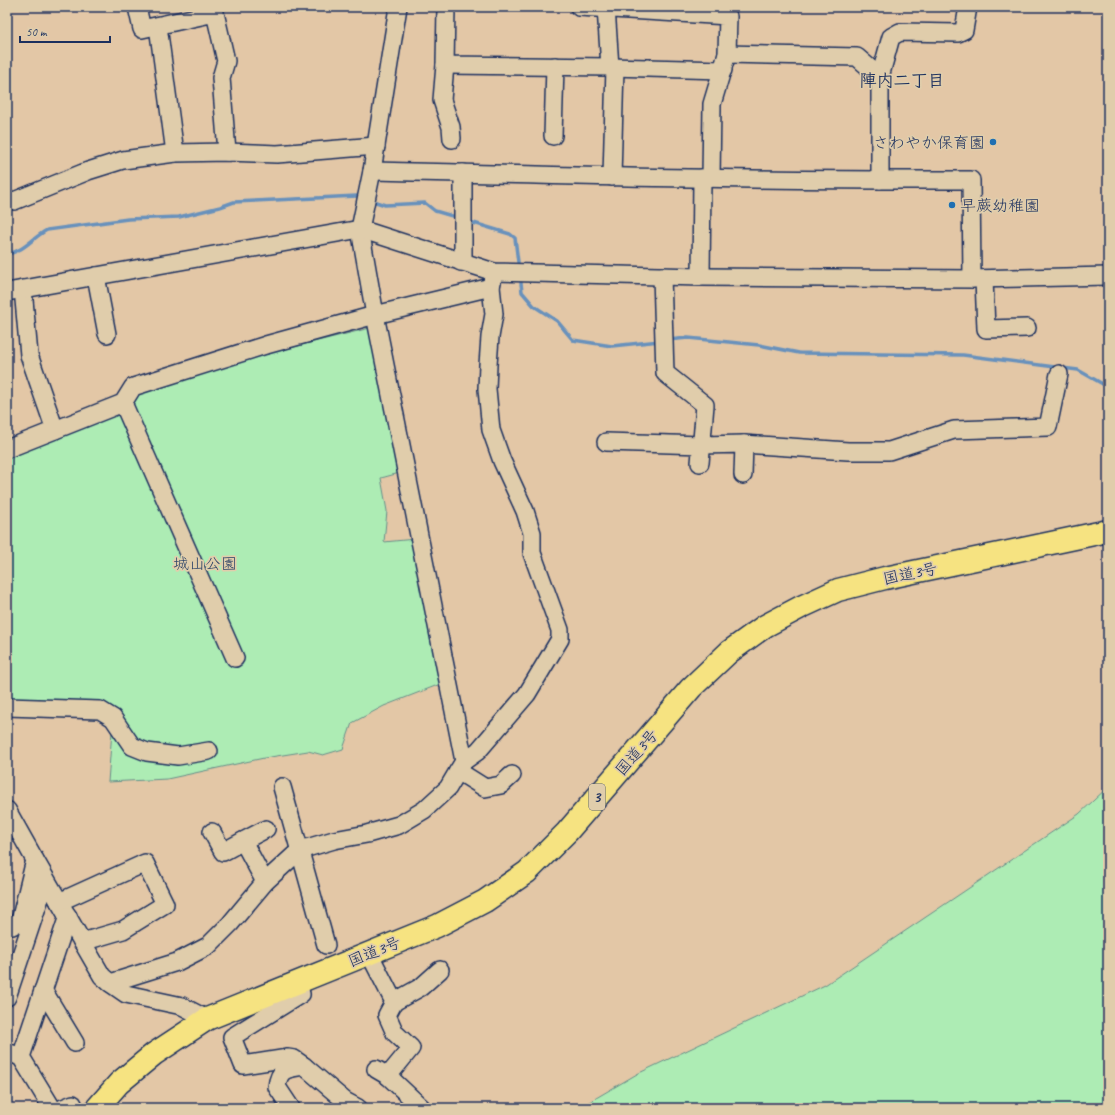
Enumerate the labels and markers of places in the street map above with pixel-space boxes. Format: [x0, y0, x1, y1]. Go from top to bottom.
place label: さわやか保育園 [873, 133, 985, 153]
marker: さわやか保育園 [988, 137, 998, 147]
place label: 早蕨幼稚園 [960, 196, 1040, 216]
marker: 早蕨幼稚園 [947, 200, 957, 210]

